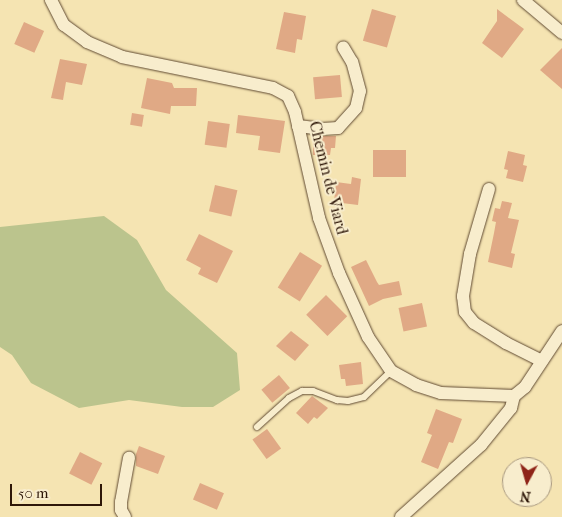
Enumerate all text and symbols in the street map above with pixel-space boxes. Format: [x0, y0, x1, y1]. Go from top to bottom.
street label: Chemin de Viard [305, 119, 351, 237]
north arrow [502, 457, 552, 507]
scale bar [12, 474, 105, 506]
text: 50 m [18, 484, 48, 502]
text: N [519, 487, 532, 505]

